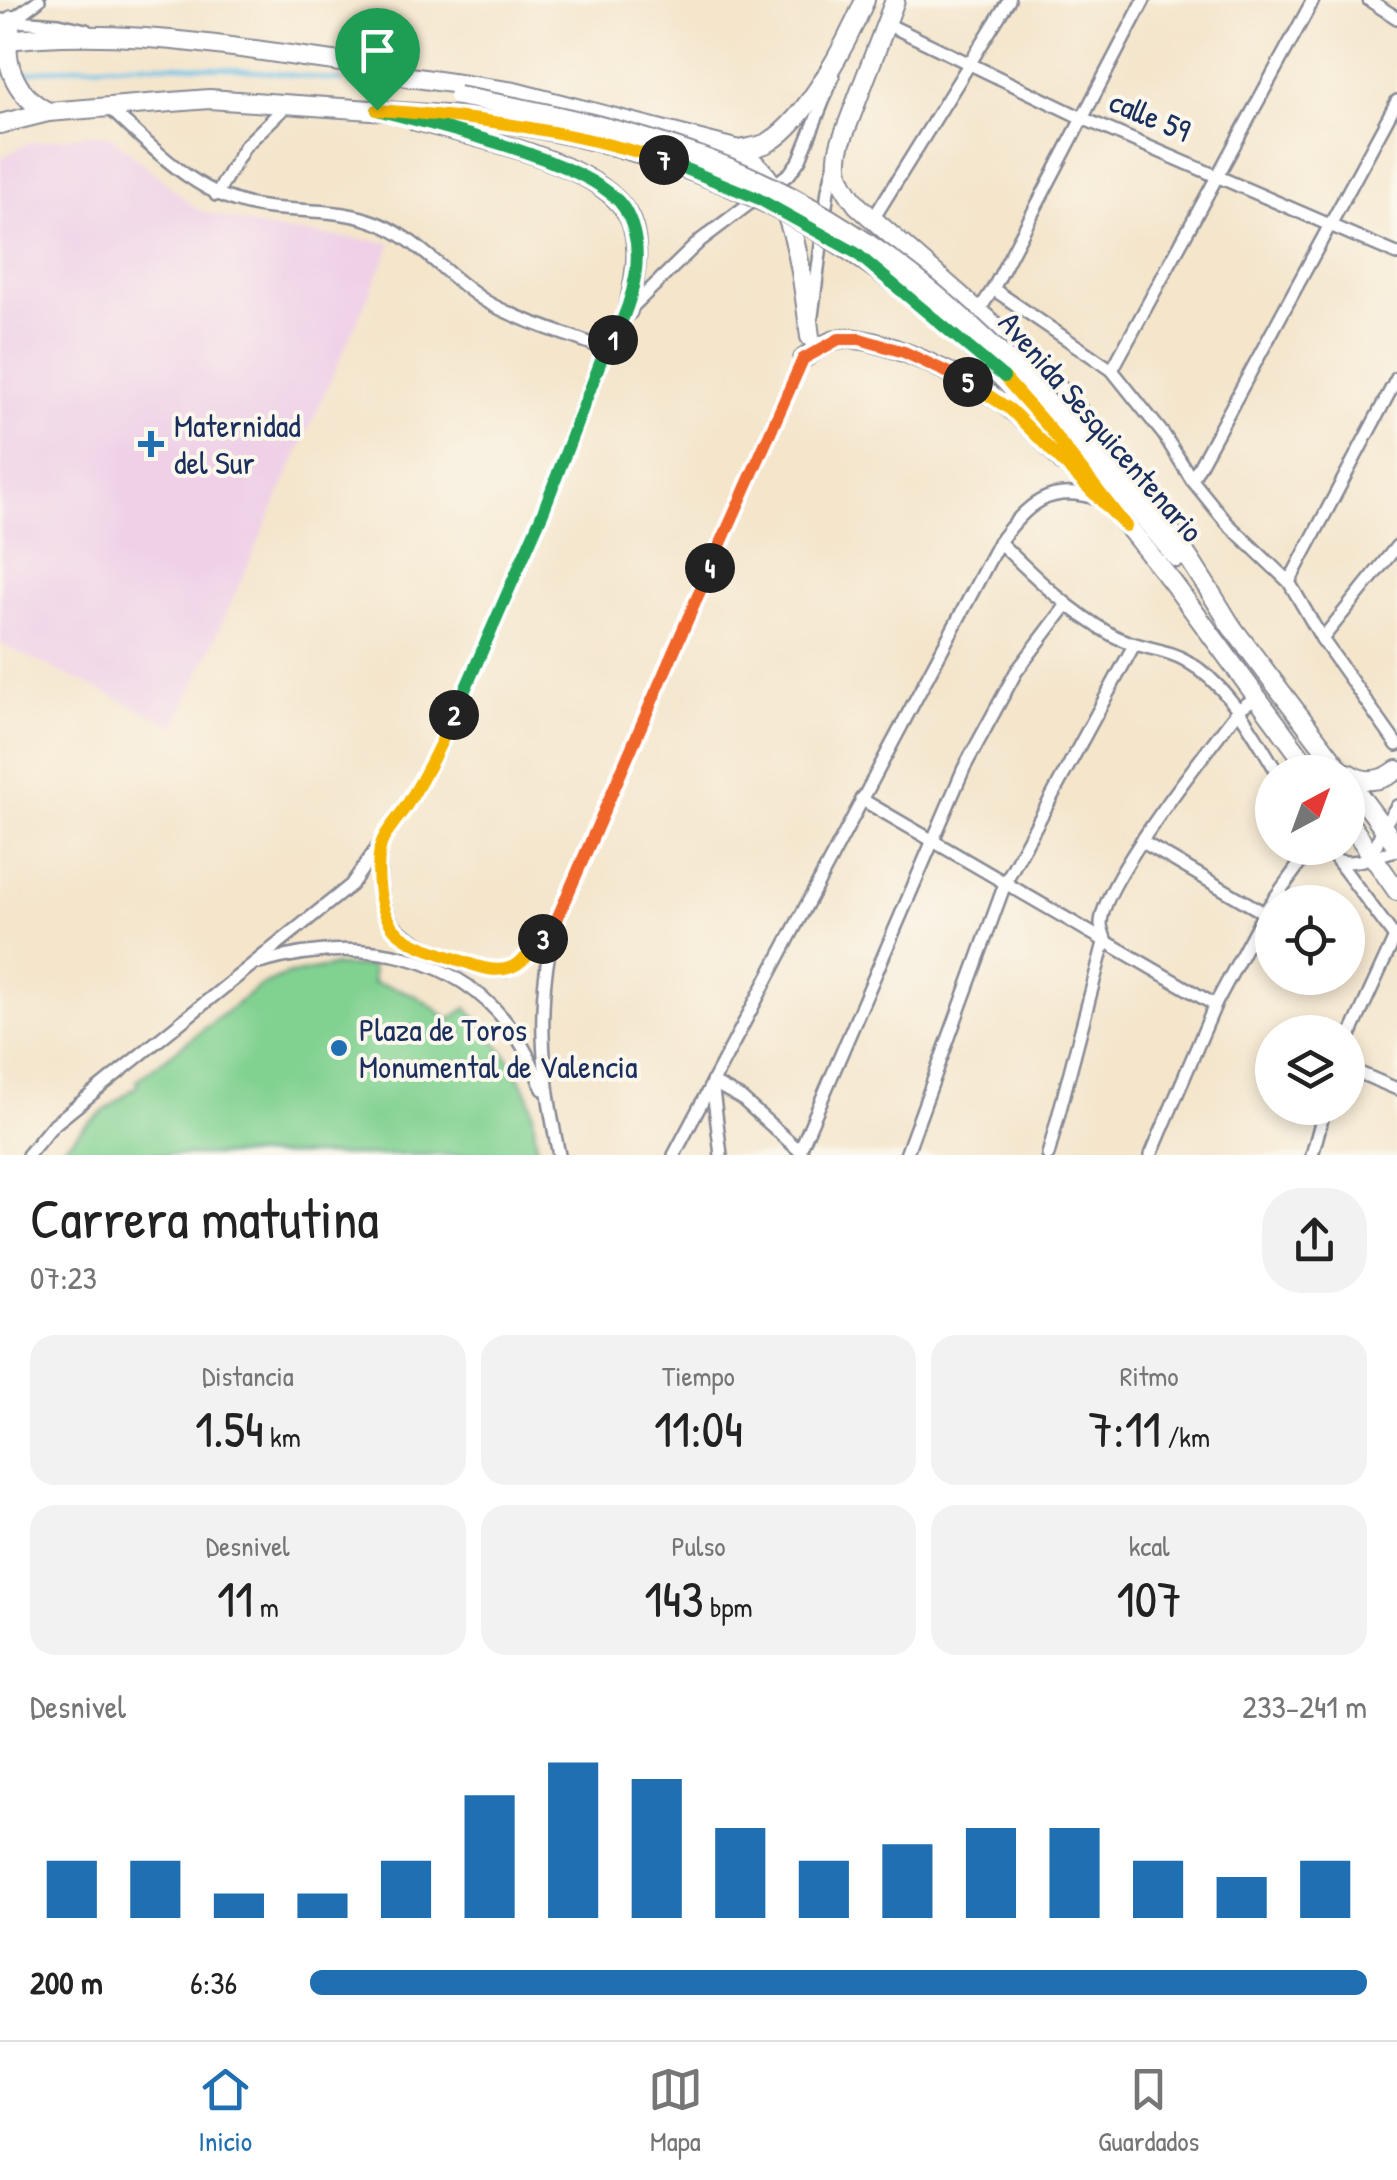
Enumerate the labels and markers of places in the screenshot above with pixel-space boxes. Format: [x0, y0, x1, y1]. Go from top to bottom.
pin [335, 8, 420, 111]
pin: 7 [639, 135, 689, 185]
pin: 1 [588, 315, 638, 365]
pin: 5 [943, 357, 993, 407]
place label: Maternidad del Sur [174, 404, 301, 484]
marker: Maternidad del Sur [138, 431, 164, 457]
pin: 4 [685, 543, 735, 593]
pin: 2 [429, 690, 479, 740]
pin: 3 [518, 914, 568, 964]
place label: Plaza de Toros Monumental de Valencia [359, 1008, 638, 1088]
marker: Plaza de Toros Monumental de Valencia [328, 1037, 350, 1059]

